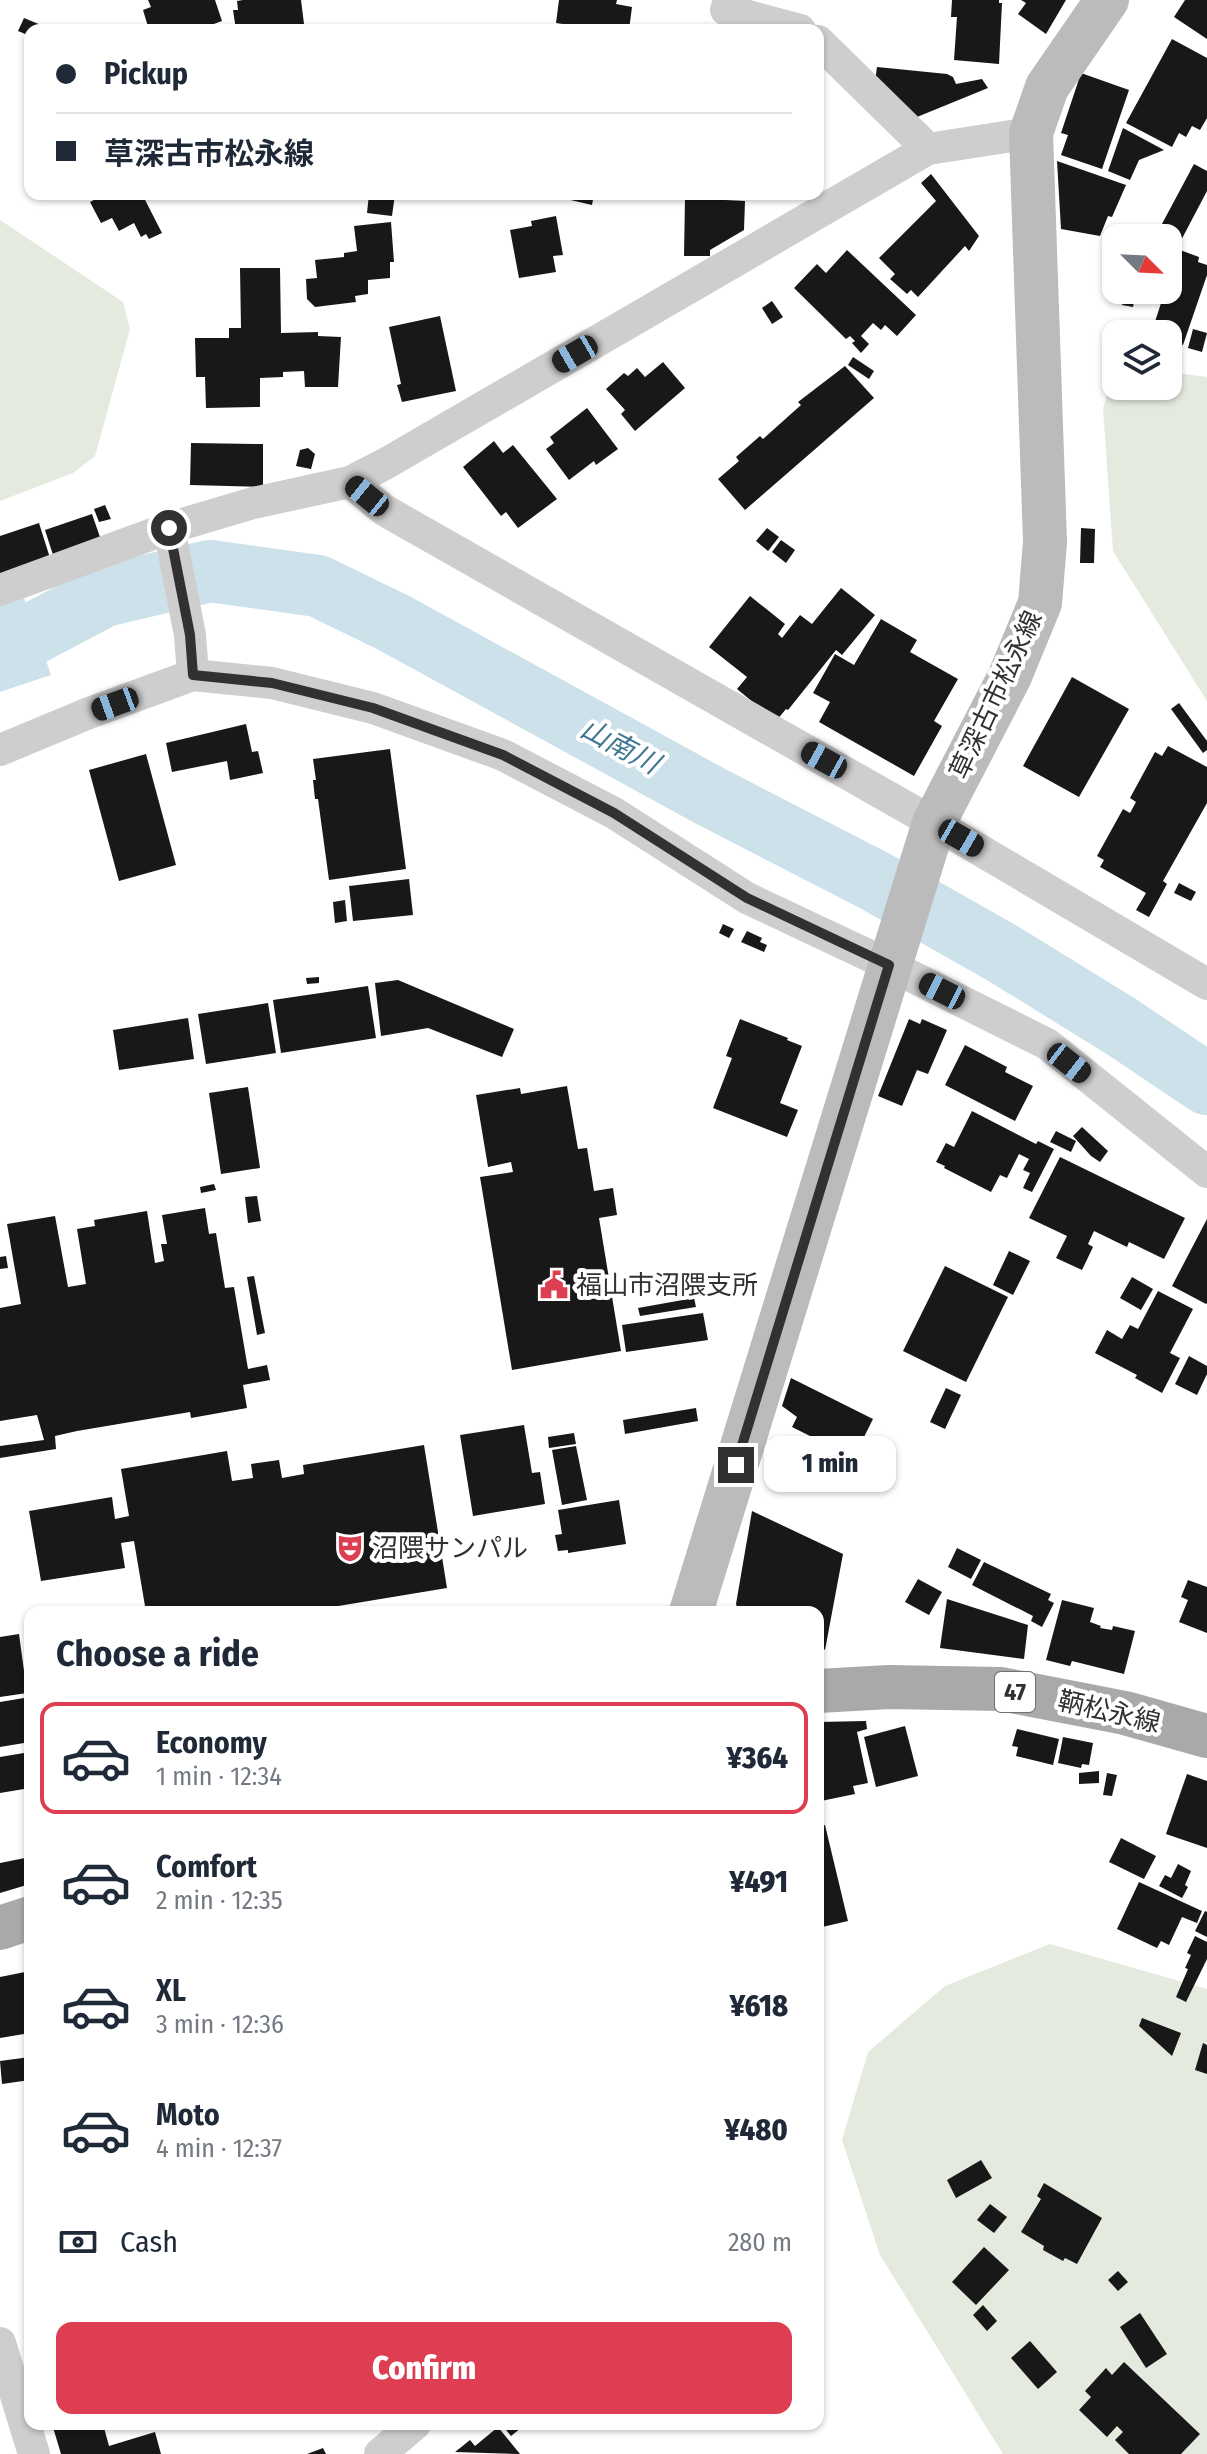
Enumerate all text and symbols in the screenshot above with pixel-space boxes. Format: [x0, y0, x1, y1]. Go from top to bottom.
text: Pickup [104, 56, 188, 92]
text: 草深古市松永線 [104, 136, 314, 172]
north arrow [1102, 224, 1182, 304]
map controls [1102, 224, 1182, 400]
button: layers [1102, 320, 1182, 400]
car [548, 332, 602, 376]
car [341, 472, 393, 520]
route start [151, 510, 187, 546]
street label: 草深古市松永線 [943, 606, 1049, 784]
car [88, 685, 142, 723]
water label: 山南川 [575, 712, 667, 782]
car [797, 738, 851, 782]
car [934, 816, 988, 860]
car [915, 969, 969, 1013]
car [1043, 1039, 1095, 1087]
public building icon: 福山市沼隈支所 [539, 1270, 569, 1300]
place label: 福山市沼隈支所 [576, 1270, 758, 1301]
callout: 1 min [764, 1437, 896, 1493]
route end [718, 1447, 754, 1483]
text: 1 min [802, 1448, 858, 1479]
theatre icon: 沼隈サンパル [335, 1533, 365, 1563]
place label: 沼隈サンパル [372, 1533, 528, 1564]
text: Choose a ride [56, 1632, 259, 1676]
road number: 47 [995, 1672, 1035, 1712]
street label: 鞆松永線 [1055, 1685, 1163, 1739]
icon: car [60, 1722, 132, 1794]
text: Economy [156, 1725, 267, 1761]
text: ¥364 [726, 1740, 788, 1776]
text: 1 min · 12:34 [156, 1761, 282, 1792]
icon: car [60, 1846, 132, 1918]
text: Comfort [156, 1849, 257, 1885]
text: ¥491 [729, 1864, 788, 1900]
text: 2 min · 12:35 [156, 1885, 283, 1916]
icon: car [60, 1970, 132, 2042]
text: XL [156, 1973, 186, 2009]
text: ¥618 [730, 1988, 788, 2024]
text: 3 min · 12:36 [156, 2009, 284, 2040]
icon: car [60, 2094, 132, 2166]
text: Moto [156, 2097, 220, 2133]
text: ¥480 [724, 2112, 788, 2148]
text: 4 min · 12:37 [156, 2133, 282, 2164]
icon: cash [56, 2220, 100, 2264]
text: Cash [120, 2224, 178, 2260]
text: 280 m [728, 2227, 792, 2258]
button: Confirm [56, 2322, 792, 2414]

